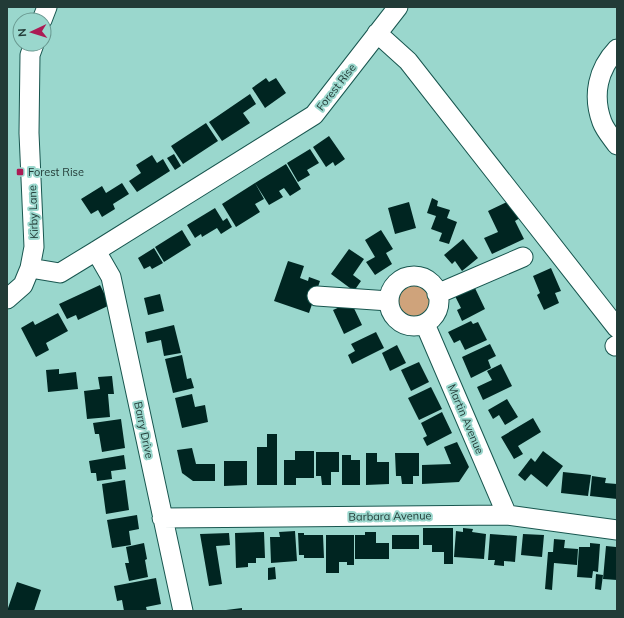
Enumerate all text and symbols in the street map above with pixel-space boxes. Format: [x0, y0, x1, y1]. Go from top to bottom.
north arrow [12, 12, 52, 52]
text: N [15, 28, 29, 37]
street label: Forest Rise [313, 61, 359, 113]
place label: Forest Rise [28, 165, 84, 179]
marker: Forest Rise [15, 167, 25, 177]
street label: Kirby Lane [25, 185, 41, 239]
street label: Martin Avenue [445, 382, 487, 456]
street label: Barry Drive [131, 400, 157, 460]
street label: Barbara Avenue [348, 508, 432, 524]

